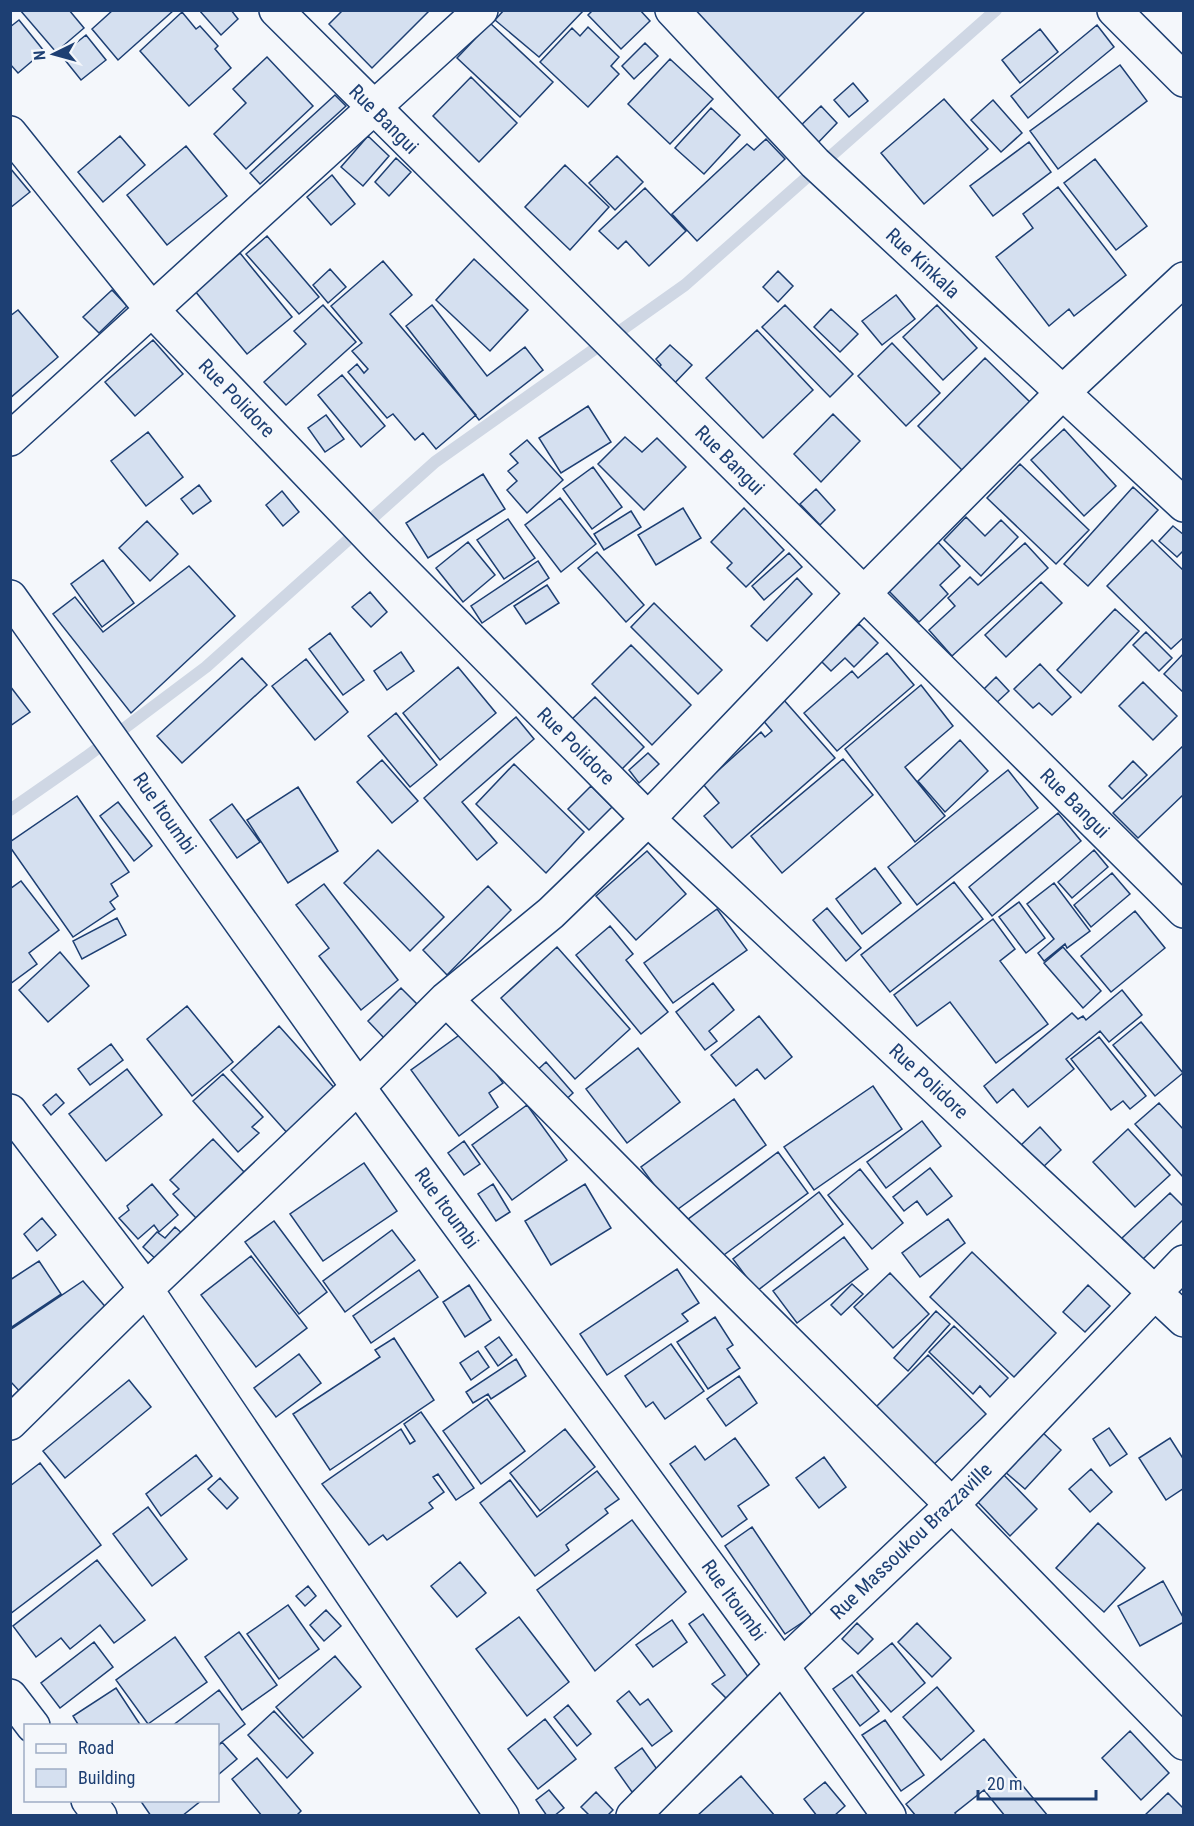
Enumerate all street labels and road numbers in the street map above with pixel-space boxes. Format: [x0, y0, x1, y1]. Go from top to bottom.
street label: Rue Bangui [344, 79, 424, 159]
street label: Rue Kinkala [881, 223, 965, 303]
street label: Rue Polidore [194, 354, 280, 442]
street label: Rue Bangui [690, 420, 770, 500]
street label: Rue Polidore [532, 702, 620, 790]
street label: Rue Bangui [1035, 763, 1115, 843]
street label: Rue Itoumbi [128, 768, 202, 858]
street label: Rue Polidore [884, 1038, 974, 1124]
street label: Rue Itoumbi [410, 1163, 484, 1253]
street label: Rue Massoukou Brazzaville [825, 1458, 997, 1624]
street label: Rue Itoumbi [697, 1555, 771, 1645]

